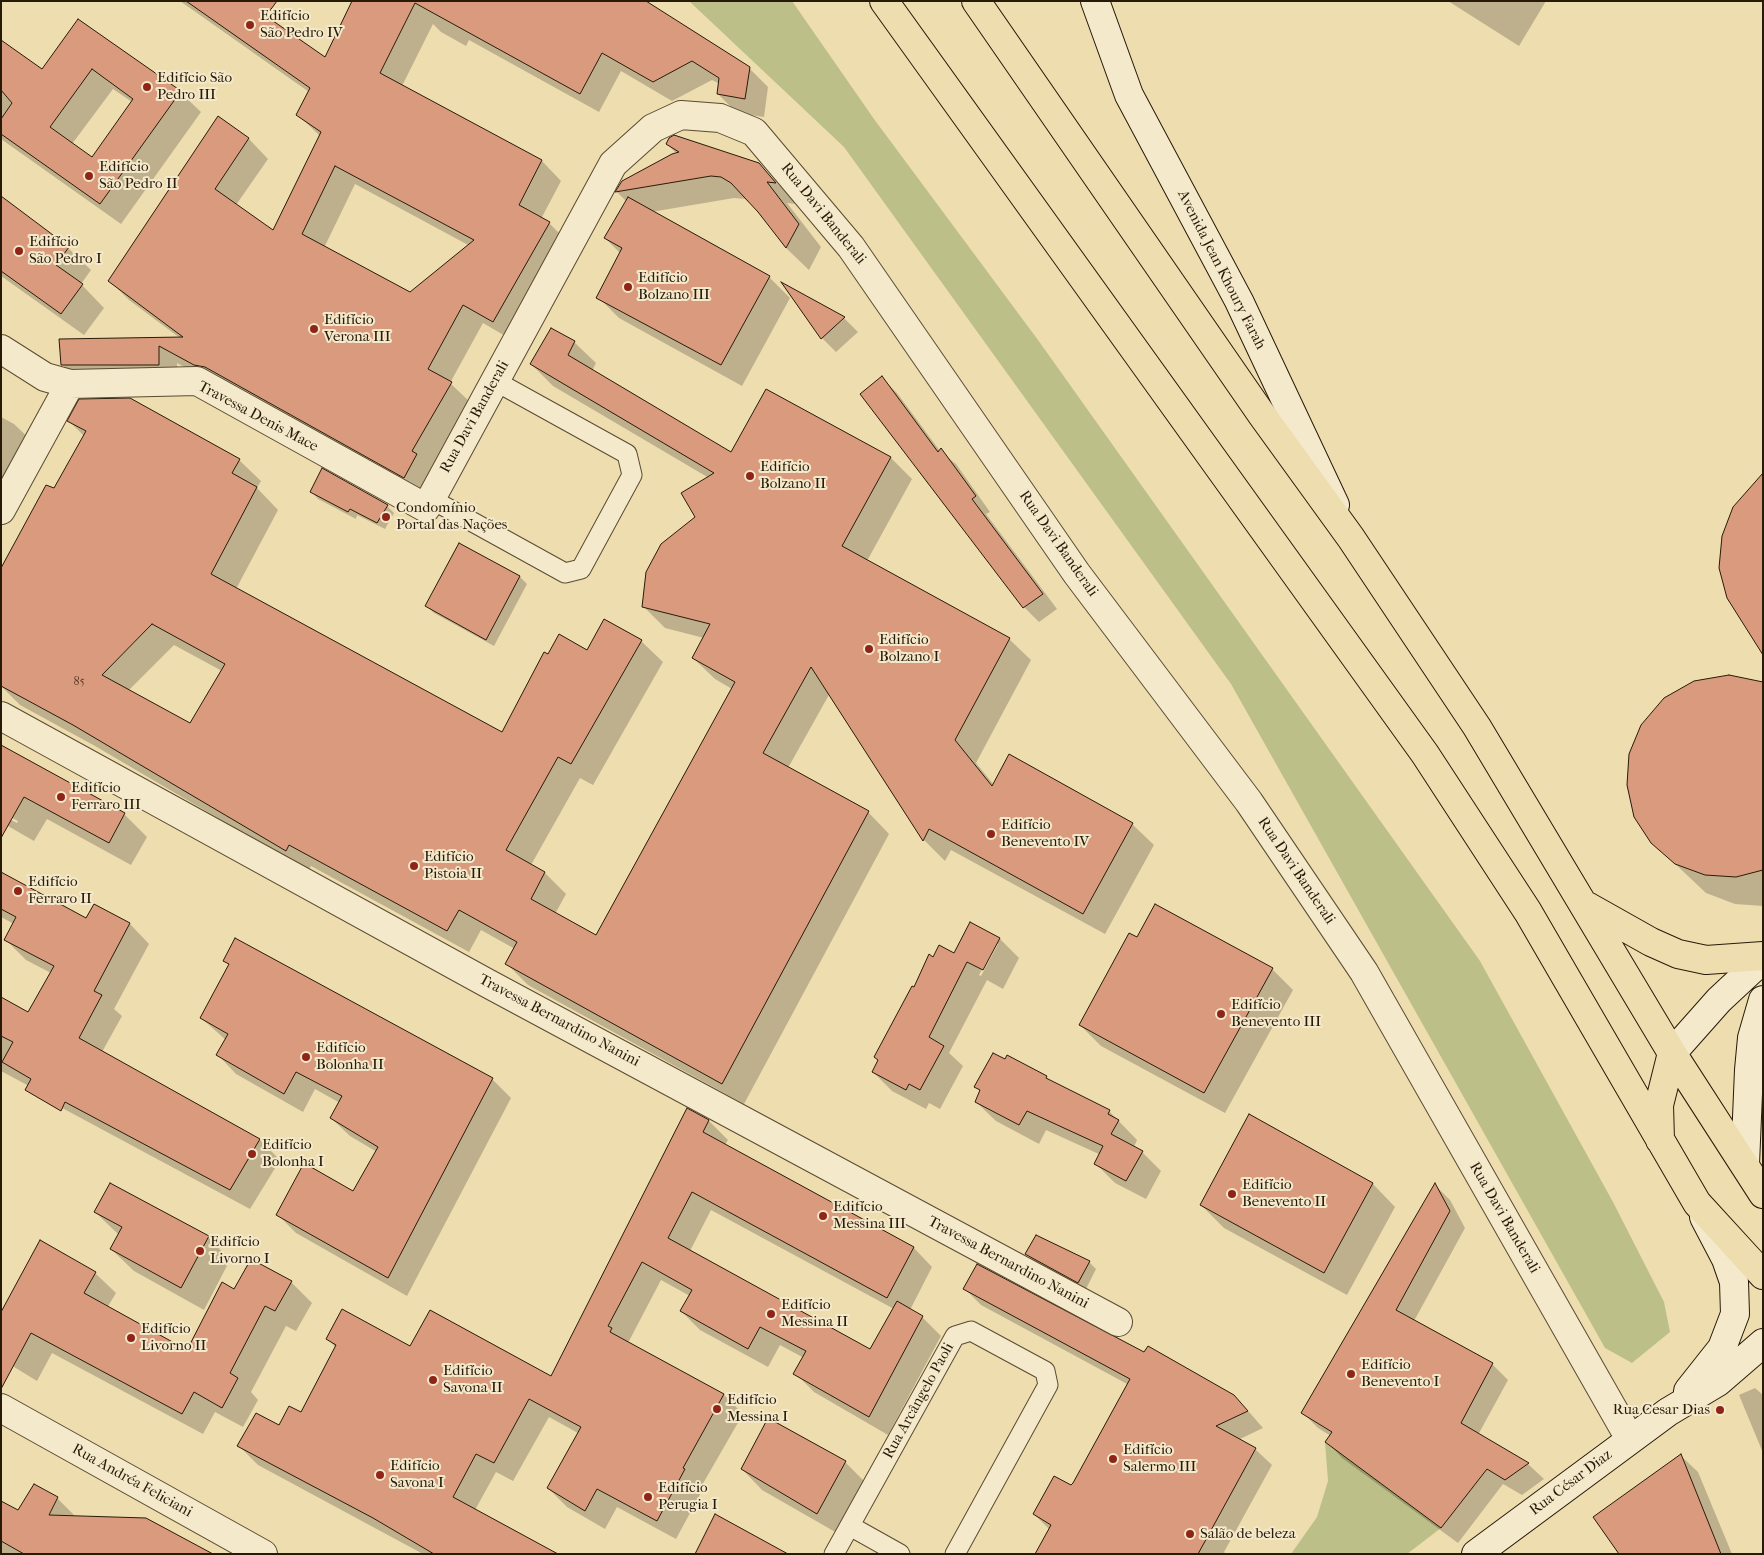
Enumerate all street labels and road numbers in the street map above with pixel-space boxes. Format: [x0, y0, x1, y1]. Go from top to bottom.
street label: Rua Davi Banderali [777, 160, 869, 268]
street label: Avenida Jean Khoury Farah [1173, 187, 1269, 353]
street label: Rua Davi Banderali [437, 358, 513, 476]
street label: Travessa Denis Mace [195, 378, 321, 456]
street label: Rua Davi Banderali [1015, 487, 1101, 601]
street label: Rua Davi Banderali [1253, 814, 1339, 928]
street label: Travessa Bernardino Nanini [475, 971, 643, 1071]
street label: Rua Davi Banderali [1465, 1159, 1543, 1277]
street label: Travessa Bernardino Nanini [924, 1213, 1092, 1313]
street label: Rua Arcângelo Paoli [880, 1340, 958, 1462]
street label: Rua Andréa Feliciani [69, 1440, 195, 1522]
street label: Rua César Diaz [1526, 1446, 1616, 1520]

